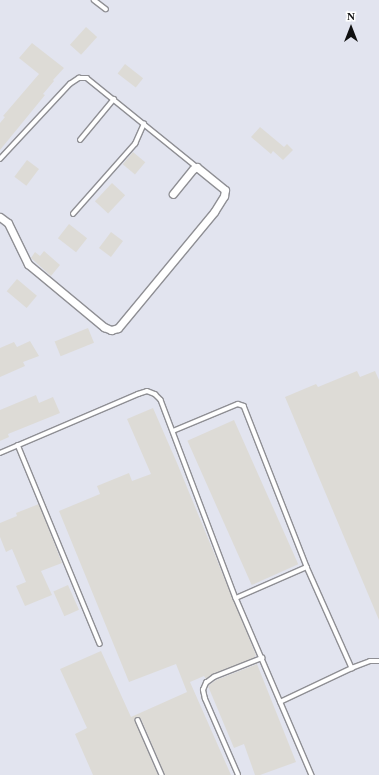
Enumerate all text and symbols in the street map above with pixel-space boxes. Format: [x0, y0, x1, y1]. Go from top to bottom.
north arrow [331, 8, 371, 48]
text: N [347, 10, 355, 22]

